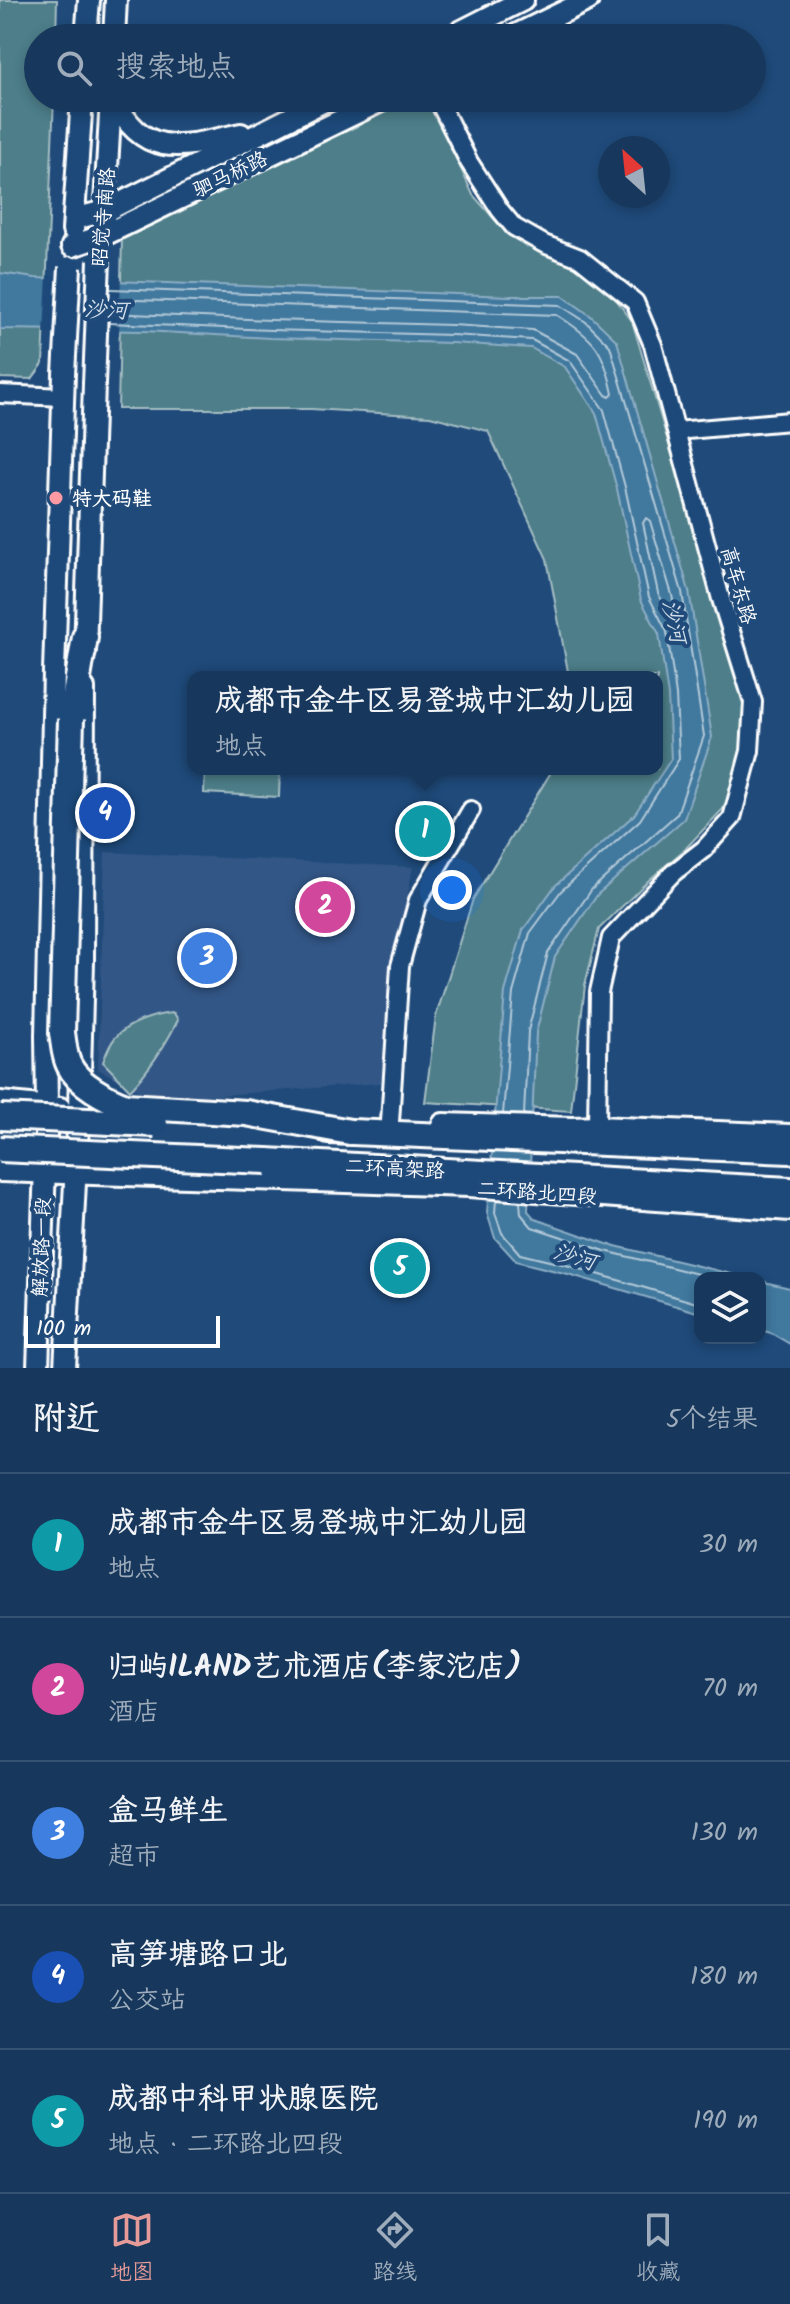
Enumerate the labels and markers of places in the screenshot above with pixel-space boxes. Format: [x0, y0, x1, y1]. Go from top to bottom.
place label: 特大码鞋 [72, 484, 152, 516]
marker: 特大码鞋 [47, 489, 65, 507]
pin: 4 [79, 783, 131, 843]
pin: 1 [399, 801, 451, 861]
pin: 2 [299, 877, 351, 937]
pin: 3 [181, 928, 233, 988]
pin: 5 [374, 1238, 426, 1298]

